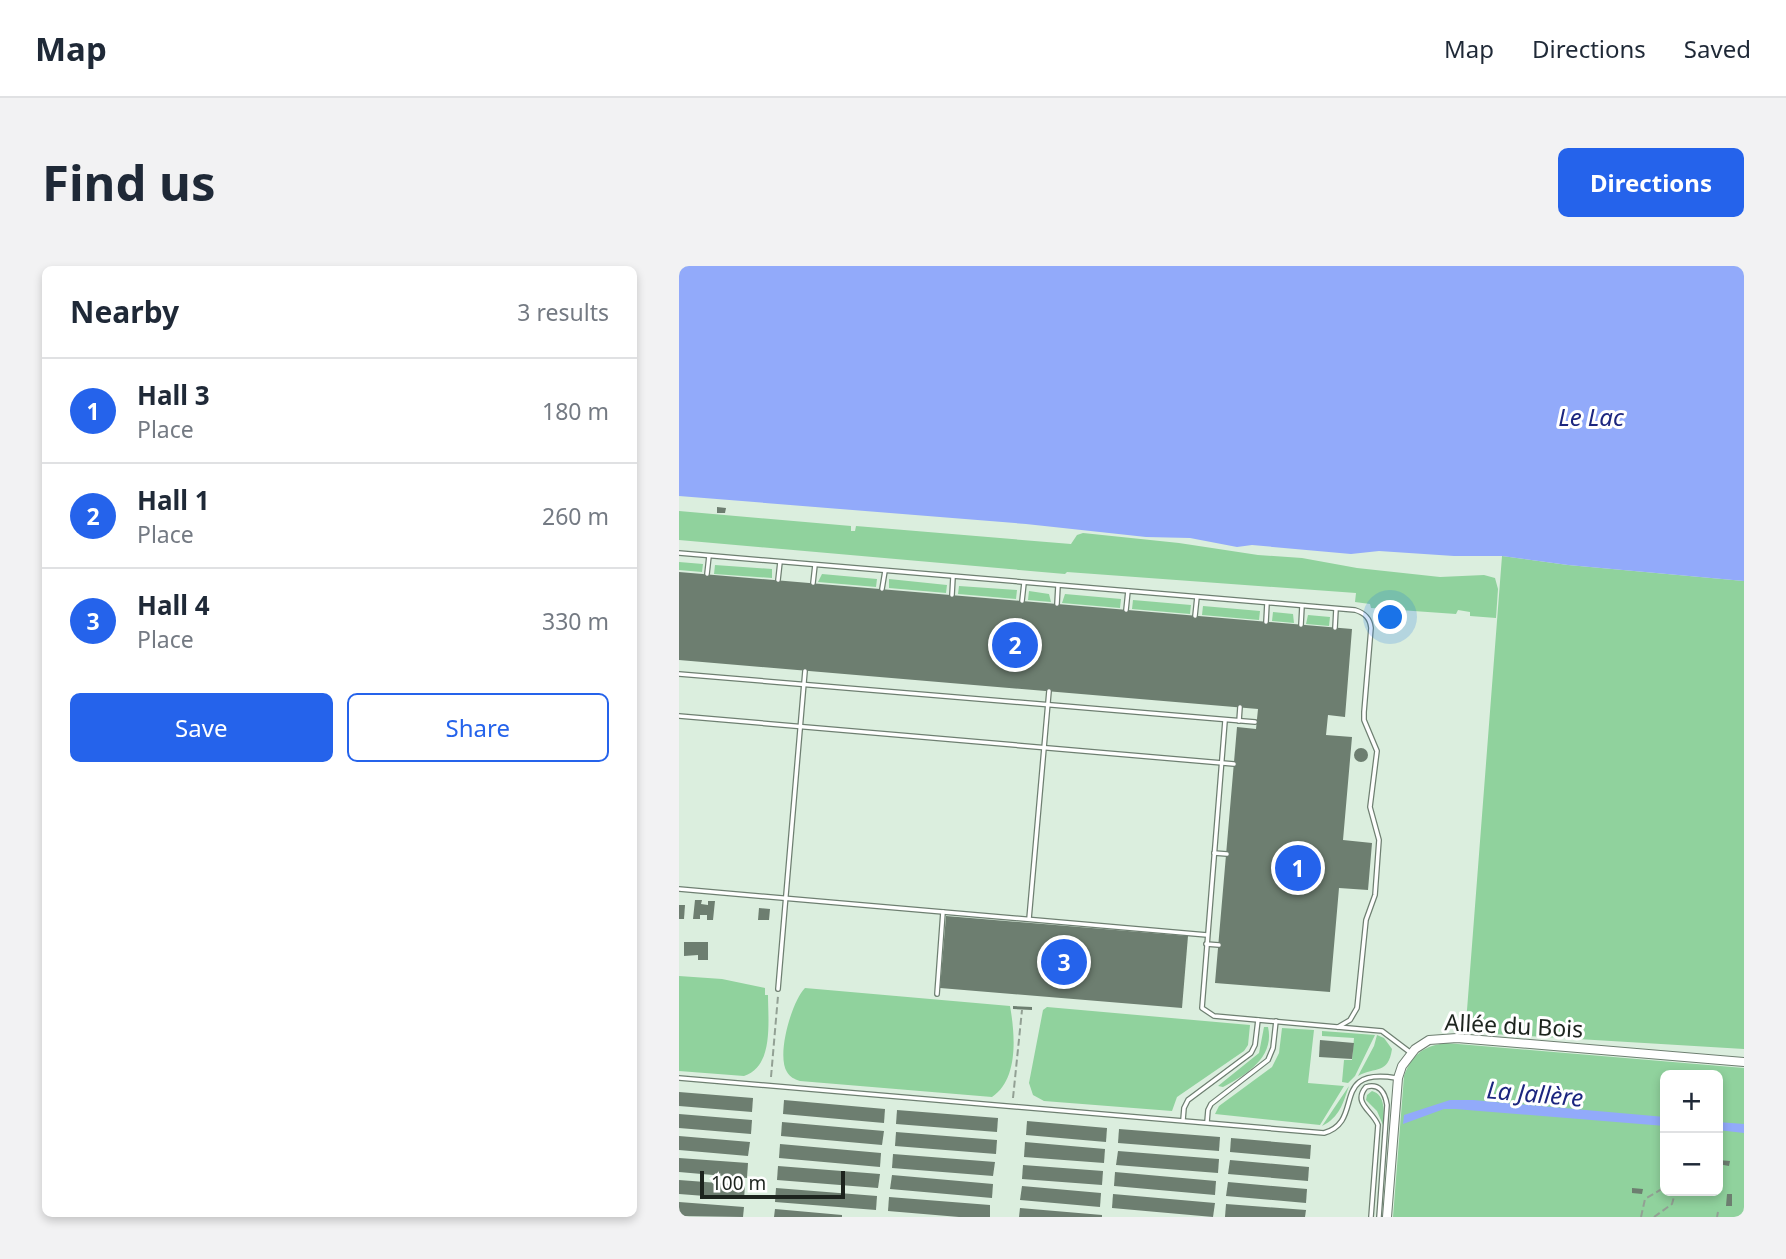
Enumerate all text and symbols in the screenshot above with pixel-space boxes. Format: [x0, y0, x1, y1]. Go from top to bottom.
text: Map [35, 26, 107, 71]
text: Map [1444, 32, 1494, 65]
text: Directions [1532, 32, 1646, 65]
text: Saved [1684, 32, 1751, 65]
button: Directions [1558, 148, 1744, 217]
text: Find us [42, 149, 216, 215]
text: Nearby [70, 291, 179, 332]
text: 3 results [517, 296, 609, 328]
text: Hall 3 [137, 377, 210, 413]
text: 1 [86, 395, 100, 427]
text: 180 m [542, 395, 609, 427]
water label: Le Lac [1558, 400, 1625, 433]
text: Place [137, 413, 194, 445]
text: Hall 1 [137, 482, 210, 518]
text: 2 [86, 500, 100, 532]
text: 260 m [542, 500, 609, 532]
text: Place [137, 518, 194, 550]
text: Hall 4 [137, 587, 210, 623]
your location [1373, 600, 1407, 634]
text: 3 [86, 605, 100, 637]
text: 330 m [542, 605, 609, 637]
pin: 2 [992, 619, 1038, 671]
text: Place [137, 623, 194, 655]
button: Save [70, 693, 333, 762]
button: Share [347, 693, 609, 762]
pin: 1 [1275, 842, 1321, 894]
pin: 3 [1041, 936, 1087, 988]
street label: Allée du Bois [1444, 1005, 1584, 1045]
map controls [1660, 1070, 1723, 1196]
button: + [1660, 1070, 1723, 1133]
water label: La Jallère [1485, 1072, 1585, 1114]
button: − [1660, 1133, 1723, 1196]
scale bar [700, 1168, 845, 1200]
text: 100 m [711, 1170, 766, 1196]

